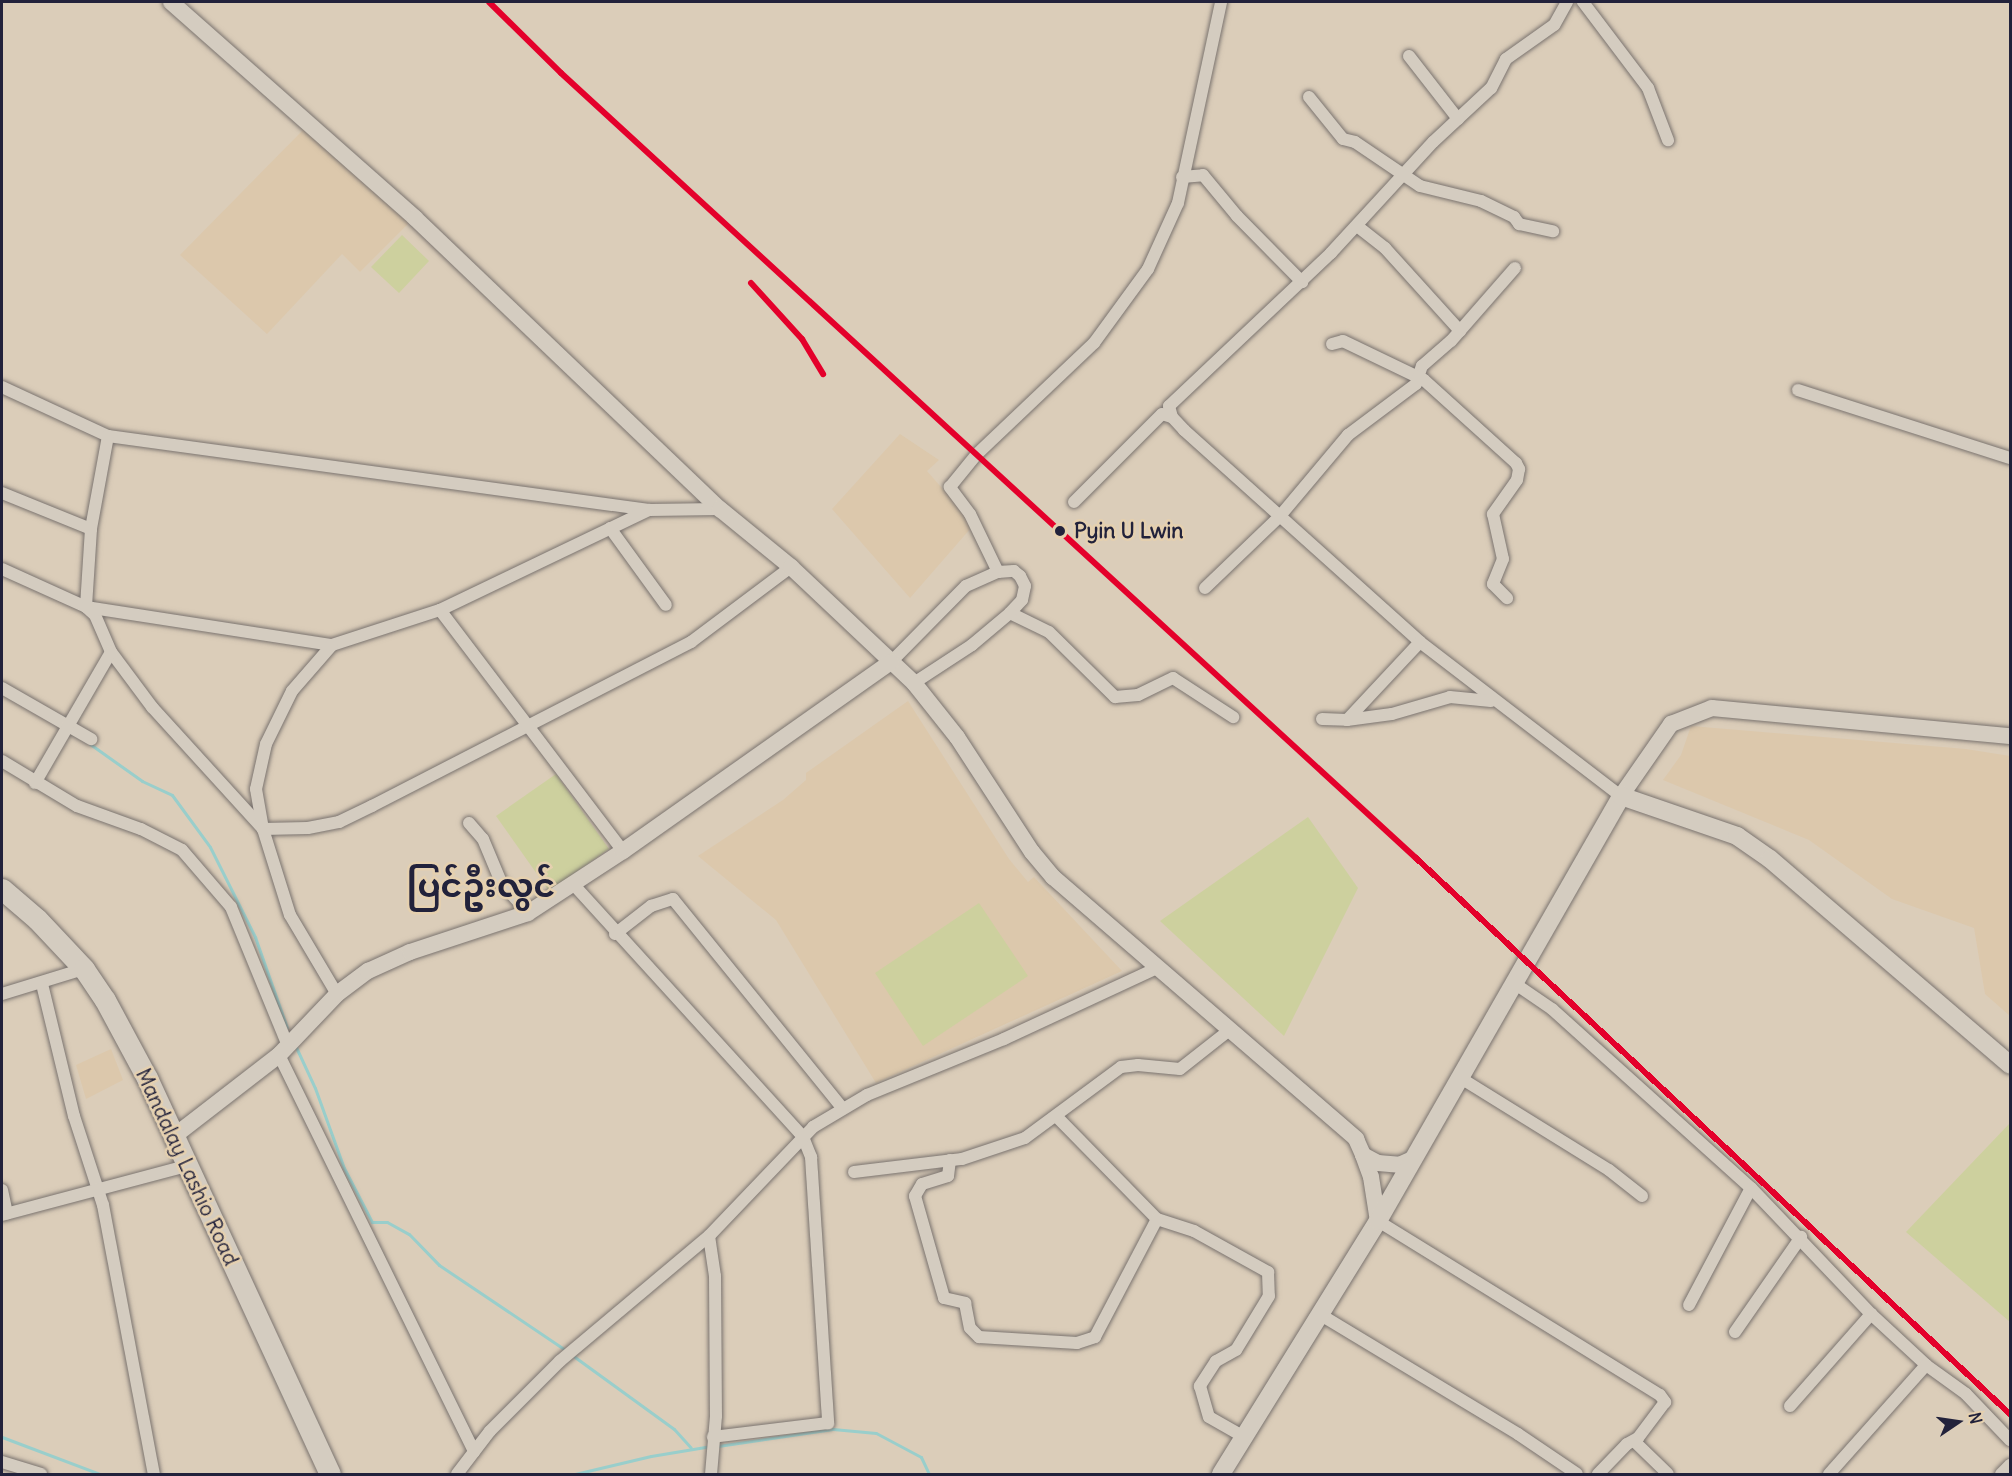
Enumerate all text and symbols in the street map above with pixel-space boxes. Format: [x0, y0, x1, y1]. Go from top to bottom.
place label: Pyin U Lwin [1074, 518, 1183, 544]
marker: Pyin U Lwin [1051, 522, 1069, 540]
district label: ပြင်ဦးလွင် [407, 866, 555, 906]
street label: Mandalay Lashio Road [130, 1064, 244, 1270]
north arrow [1928, 1392, 1988, 1452]
text: N [1965, 1410, 1987, 1426]

